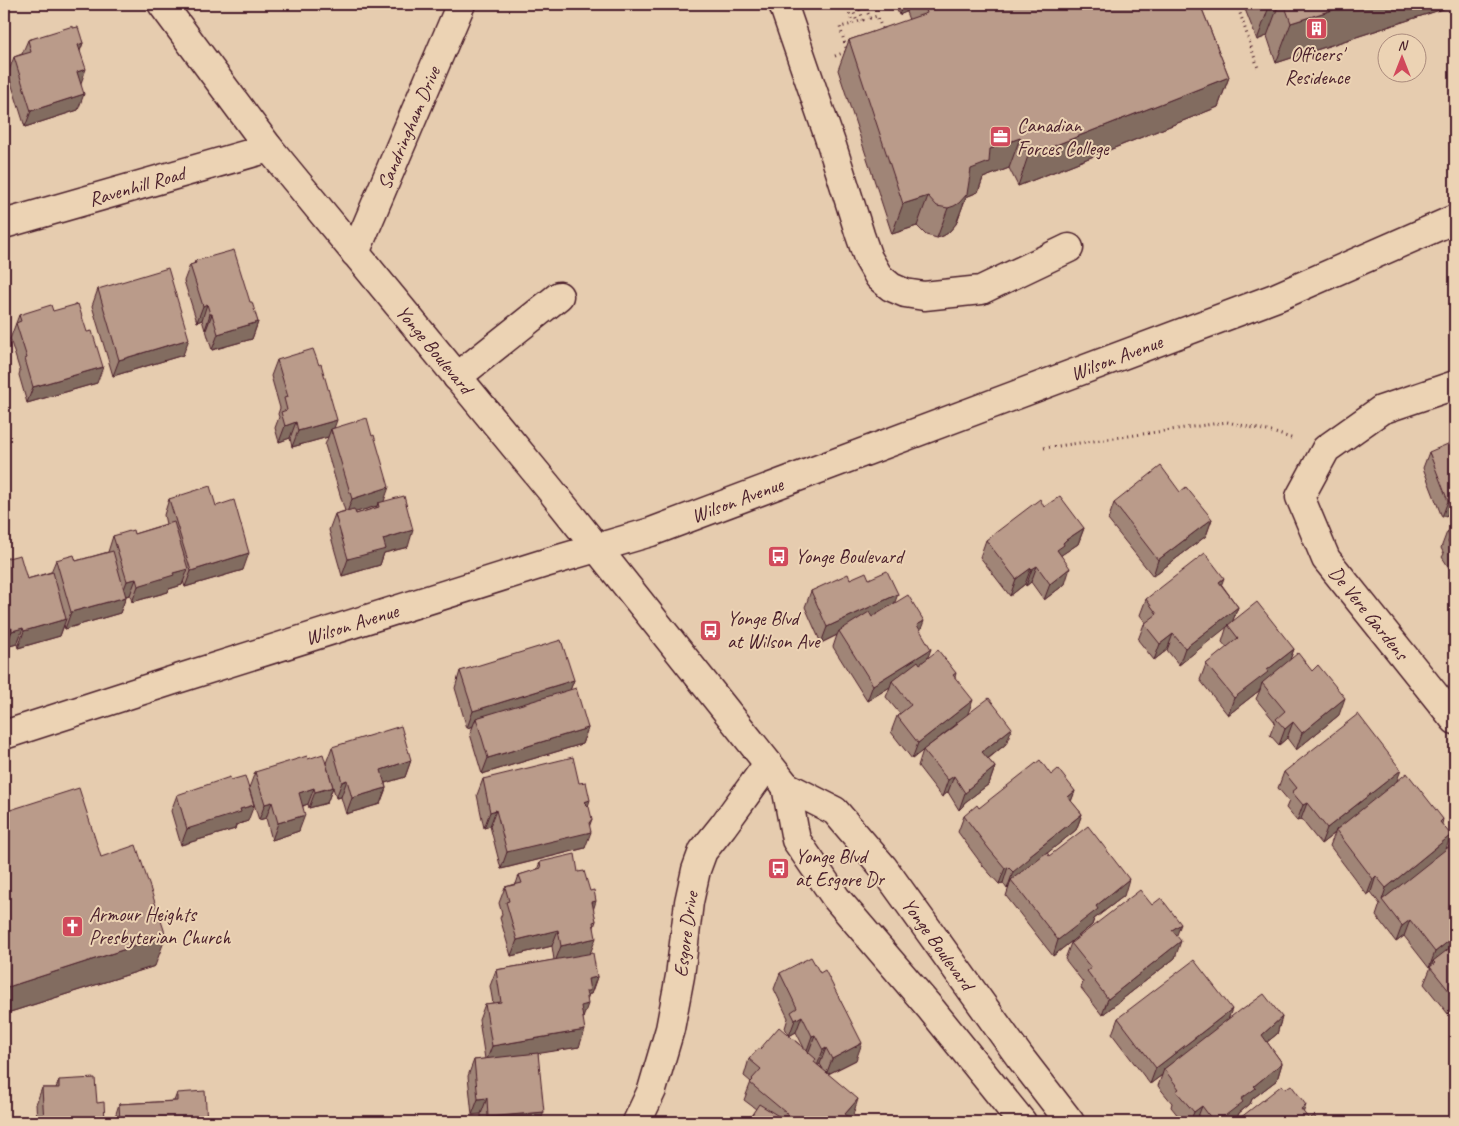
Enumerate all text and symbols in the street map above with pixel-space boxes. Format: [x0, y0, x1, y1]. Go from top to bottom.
building icon: Officers' Residence [1305, 16, 1329, 40]
north arrow [1376, 32, 1426, 82]
text: N [1398, 37, 1409, 54]
place label: Officers' Residence [1285, 42, 1351, 90]
street label: Sandringham Drive [372, 61, 447, 193]
place label: Canadian Forces College [1017, 113, 1110, 161]
office icon: Canadian Forces College [989, 125, 1013, 149]
street label: Ravenhill Road [86, 160, 191, 212]
street label: Yonge Boulevard [390, 300, 480, 401]
street label: Wilson Avenue [1067, 329, 1167, 386]
street label: Wilson Avenue [688, 471, 788, 529]
bus stop icon: Yonge Boulevard [767, 544, 791, 568]
place label: Yonge Boulevard [795, 544, 906, 569]
street label: De Vere Gardens [1323, 561, 1415, 667]
street label: Wilson Avenue [302, 598, 403, 651]
place label: Yonge Blvd at Wilson Ave [727, 606, 821, 654]
bus stop icon: Yonge Blvd at Wilson Ave [699, 618, 723, 642]
place label: Yonge Blvd at Esgore Dr [795, 844, 886, 892]
bus stop icon: Yonge Blvd at Esgore Dr [767, 856, 791, 880]
street label: Esgore Drive [668, 888, 704, 978]
street label: Yonge Boulevard [896, 893, 981, 998]
place label: Armour Heights Presbyterian Church [89, 902, 231, 950]
church icon: Armour Heights Presbyterian Church [61, 914, 85, 938]

